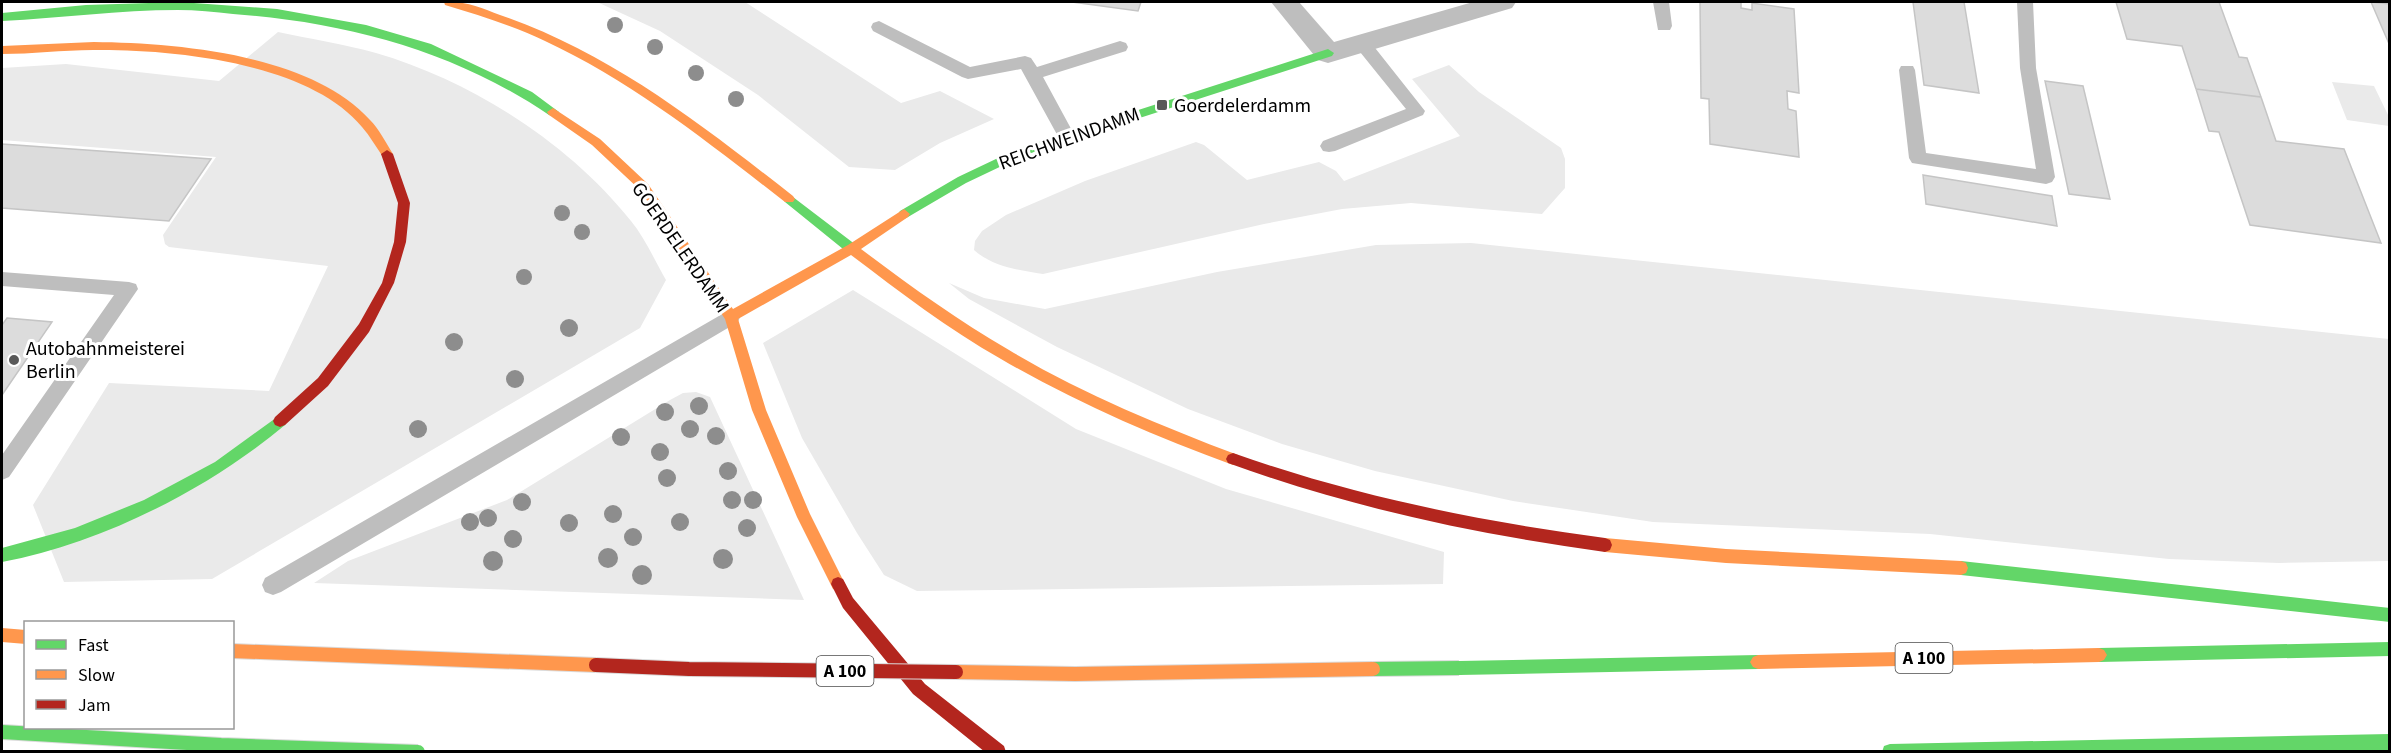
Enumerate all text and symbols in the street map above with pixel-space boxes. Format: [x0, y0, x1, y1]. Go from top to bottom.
place label: Goerdelerdamm [1174, 92, 1311, 120]
marker: Goerdelerdamm [1155, 98, 1169, 112]
street label: REICHWEINDAMM [995, 100, 1144, 177]
street label: GOERDELERDAMM [625, 176, 736, 319]
place label: Autobahnmeisterei Berlin [26, 335, 185, 386]
marker: Autobahnmeisterei Berlin [7, 353, 21, 367]
legend [24, 621, 234, 729]
text: Fast [78, 633, 109, 658]
road number: A 100 [1896, 643, 1952, 673]
road number: A 100 [816, 656, 874, 686]
text: Slow [78, 663, 115, 688]
text: Jam [78, 693, 111, 718]

